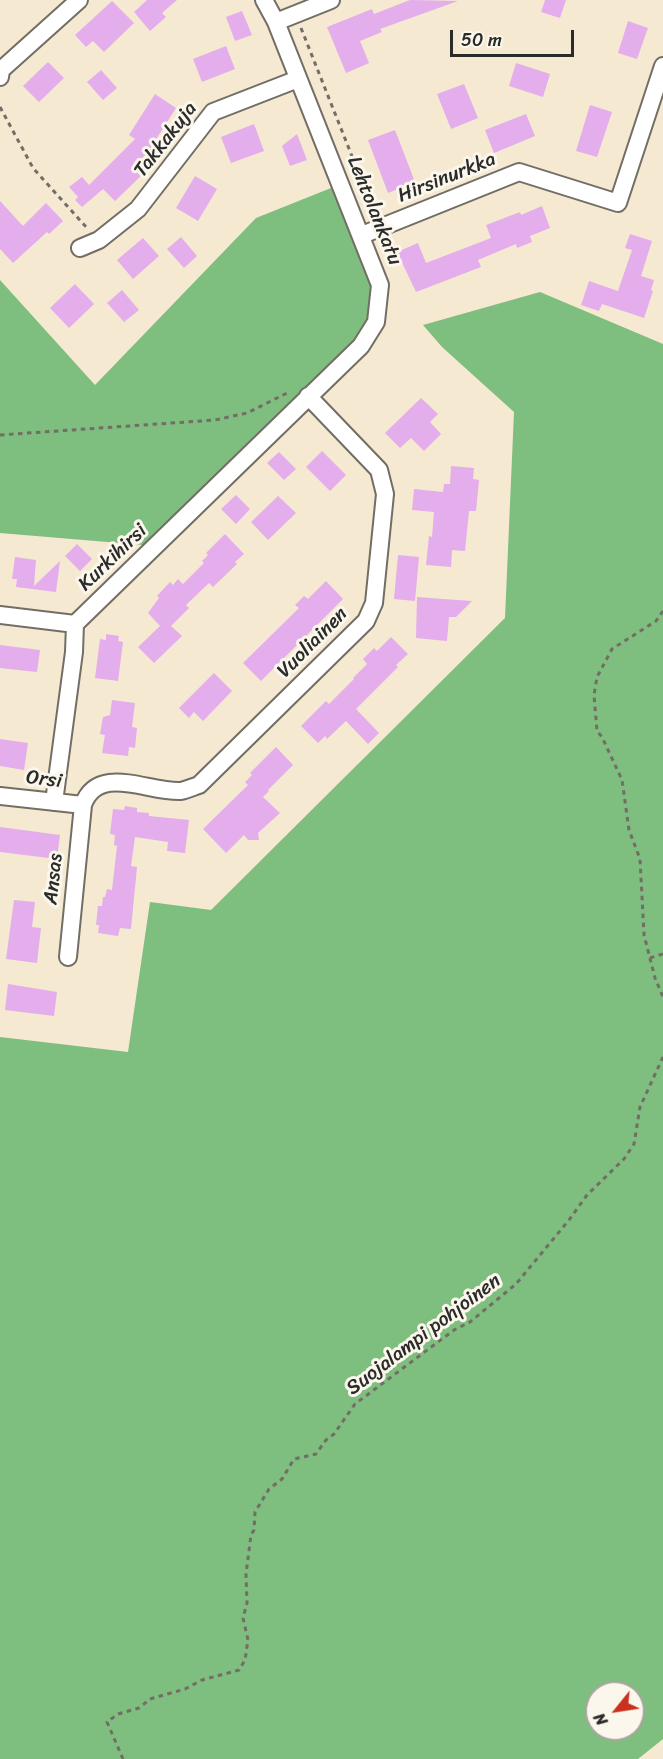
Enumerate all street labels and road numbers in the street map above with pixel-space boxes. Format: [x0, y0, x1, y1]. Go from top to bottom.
street label: Takkakuja [129, 98, 203, 182]
street label: Hirsinurkka [394, 147, 500, 209]
street label: Lehtolankatu [341, 153, 407, 269]
street label: Kurkihirsi [74, 519, 152, 597]
street label: Vuoliainen [273, 603, 353, 683]
street label: Orsi [25, 766, 63, 794]
street label: Ansas [39, 852, 69, 906]
street label: Suojalampi pohjoinen [342, 1269, 506, 1401]

